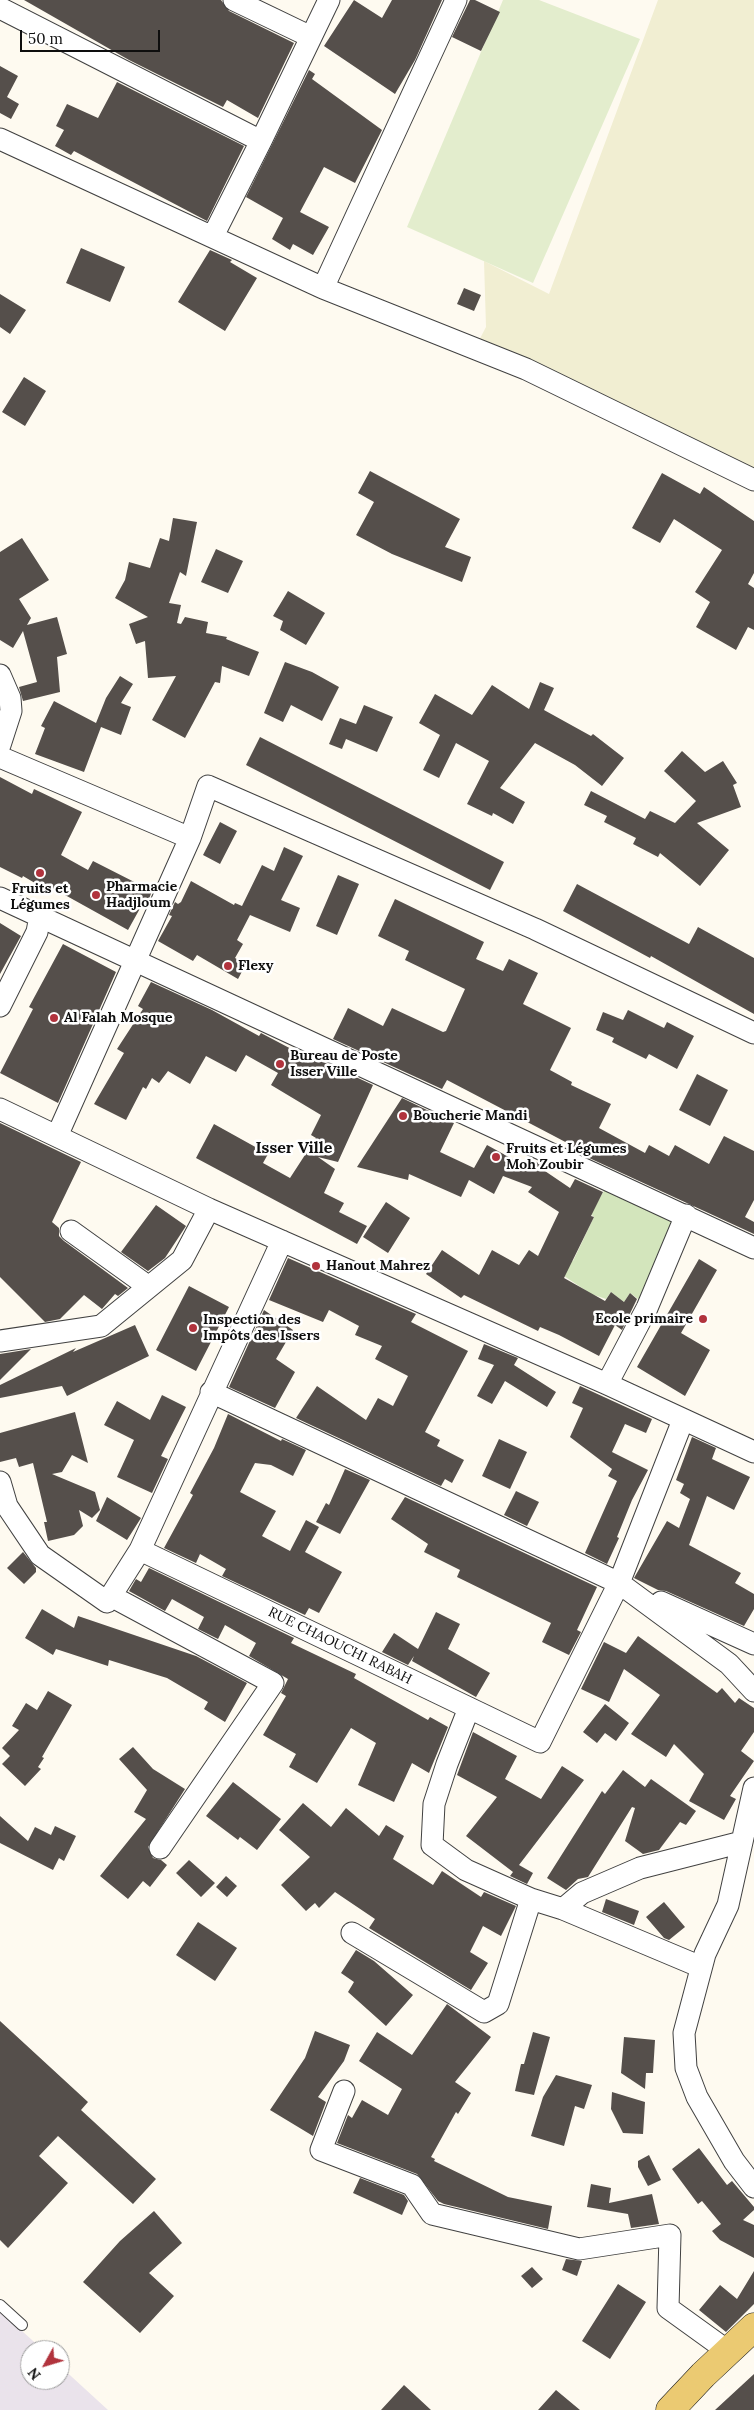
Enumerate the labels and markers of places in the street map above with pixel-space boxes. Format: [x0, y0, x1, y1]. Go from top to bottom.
marker: Fruits et Légumes [34, 867, 46, 879]
place label: Pharmacie Hadjloum [106, 879, 177, 912]
place label: Fruits et Légumes [10, 881, 70, 914]
marker: Pharmacie Hadjloum [90, 889, 102, 901]
place label: Flexy [238, 958, 273, 974]
marker: Flexy [222, 960, 234, 972]
place label: Al Falah Mosque [64, 1010, 172, 1026]
marker: Al Falah Mosque [48, 1012, 60, 1024]
place label: Bureau de Poste Isser Ville [290, 1048, 398, 1080]
marker: Bureau de Poste Isser Ville [274, 1058, 286, 1070]
place label: Boucherie Mandi [413, 1108, 528, 1124]
marker: Boucherie Mandi [397, 1110, 409, 1122]
place label: Fruits et Légumes Moh Zoubir [506, 1141, 627, 1174]
marker: Fruits et Légumes Moh Zoubir [490, 1151, 502, 1163]
place label: Hanout Mahrez [326, 1258, 430, 1274]
marker: Hanout Mahrez [310, 1260, 322, 1272]
place label: Ecole primaire [595, 1311, 693, 1327]
place label: Inspection des Impôts des Issers [203, 1312, 320, 1344]
marker: Ecole primaire [697, 1313, 709, 1325]
marker: Inspection des Impôts des Issers [187, 1322, 199, 1334]

